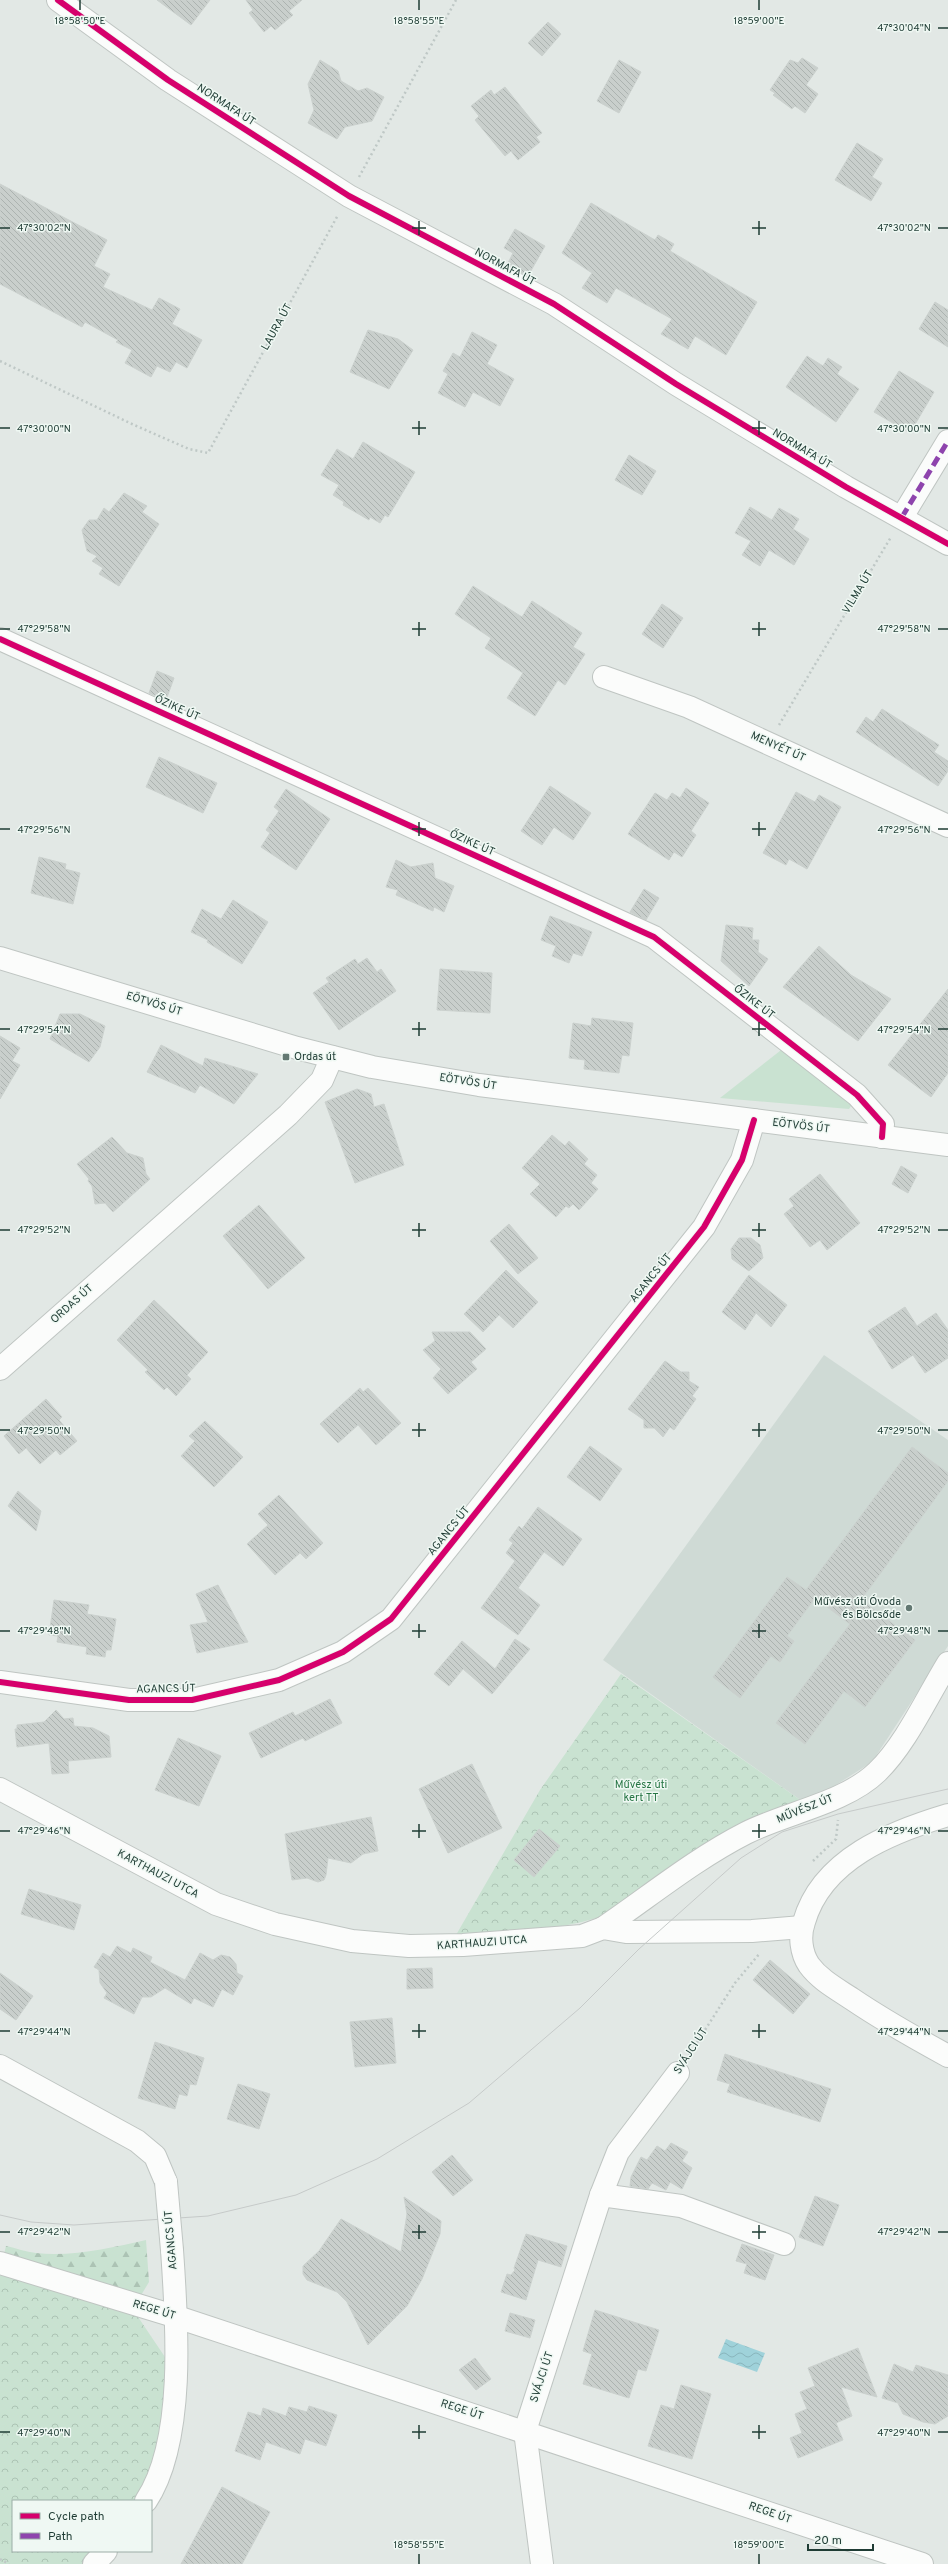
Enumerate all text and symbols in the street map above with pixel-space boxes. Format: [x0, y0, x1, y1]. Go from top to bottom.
text: 18°58'50"E [54, 15, 106, 28]
text: 18°58'55"E [394, 15, 444, 28]
text: 18°59'00"E [734, 15, 784, 28]
text: 47°30'04"N [877, 22, 931, 35]
street label: NORMAFA ÚT [194, 80, 259, 129]
text: 47°30'02"N [17, 222, 71, 235]
text: 47°30'02"N [877, 222, 931, 235]
street label: NORMAFA ÚT [472, 244, 538, 289]
street label: LAURA ÚT [257, 301, 296, 353]
text: 47°30'00"N [17, 423, 71, 436]
text: 47°30'00"N [877, 423, 931, 436]
street label: NORMAFA ÚT [770, 425, 835, 472]
street label: VILMA ÚT [839, 567, 877, 616]
text: 47°29'58"N [17, 623, 71, 636]
text: 47°29'58"N [877, 623, 931, 636]
street label: ŐZIKE ÚT [152, 691, 202, 724]
street label: MENYÉT ÚT [748, 728, 808, 765]
text: 47°29'56"N [18, 824, 70, 837]
text: 47°29'56"N [878, 824, 930, 837]
street label: ŐZIKE ÚT [447, 826, 497, 859]
street label: ŐZIKE ÚT [731, 981, 778, 1022]
street label: EÖTVÖS ÚT [124, 988, 184, 1019]
text: 47°29'54"N [17, 1024, 71, 1037]
text: 47°29'54"N [877, 1024, 931, 1037]
place label: Ordas út [294, 1050, 336, 1064]
marker: Ordas út [281, 1052, 291, 1062]
street label: EÖTVÖS ÚT [438, 1070, 498, 1093]
street label: EÖTVÖS ÚT [771, 1115, 831, 1136]
text: 47°29'52"N [17, 1224, 71, 1237]
text: 47°29'52"N [877, 1224, 931, 1237]
street label: AGANCS ÚT [626, 1250, 675, 1306]
street label: ORDAS ÚT [47, 1280, 96, 1327]
text: 47°29'50"N [17, 1425, 71, 1438]
text: 47°29'50"N [877, 1425, 931, 1438]
street label: AGANCS ÚT [424, 1503, 473, 1559]
place label: Művész úti Óvoda és Bölcsőde [814, 1594, 901, 1622]
marker: Művész úti Óvoda és Bölcsőde [904, 1603, 914, 1613]
text: 47°29'48"N [17, 1625, 71, 1638]
text: 47°29'48"N [877, 1625, 931, 1638]
street label: AGANCS ÚT [136, 1680, 196, 1697]
park label: Művész úti kert TT [615, 1778, 667, 1805]
street label: MŰVÉSZ ÚT [774, 1790, 835, 1827]
text: 47°29'46"N [18, 1825, 70, 1838]
text: 47°29'46"N [878, 1825, 930, 1838]
street label: KARTHAUZI UTCA [115, 1847, 201, 1901]
street label: KARTHAUZI UTCA [436, 1933, 528, 1953]
street label: SVÁJCI ÚT [670, 2025, 711, 2077]
text: 47°29'44"N [17, 2026, 71, 2039]
text: 47°29'44"N [877, 2026, 931, 2039]
street label: AGANCS ÚT [160, 2210, 181, 2270]
text: 47°29'42"N [17, 2226, 71, 2239]
text: 47°29'42"N [877, 2226, 931, 2239]
street label: REGE ÚT [131, 2296, 178, 2323]
street label: SVÁJCI ÚT [526, 2350, 557, 2404]
street label: REGE ÚT [439, 2396, 486, 2424]
text: 47°29'40"N [17, 2427, 71, 2440]
text: 47°29'40"N [877, 2427, 931, 2440]
street label: REGE ÚT [747, 2498, 794, 2527]
legend [12, 2500, 152, 2552]
text: Cycle path [48, 2509, 105, 2525]
scale bar [808, 2526, 873, 2552]
text: Path [48, 2529, 73, 2545]
text: 20 m [814, 2533, 842, 2549]
text: 18°58'55"E [394, 2539, 444, 2552]
text: 18°59'00"E [734, 2539, 784, 2552]

